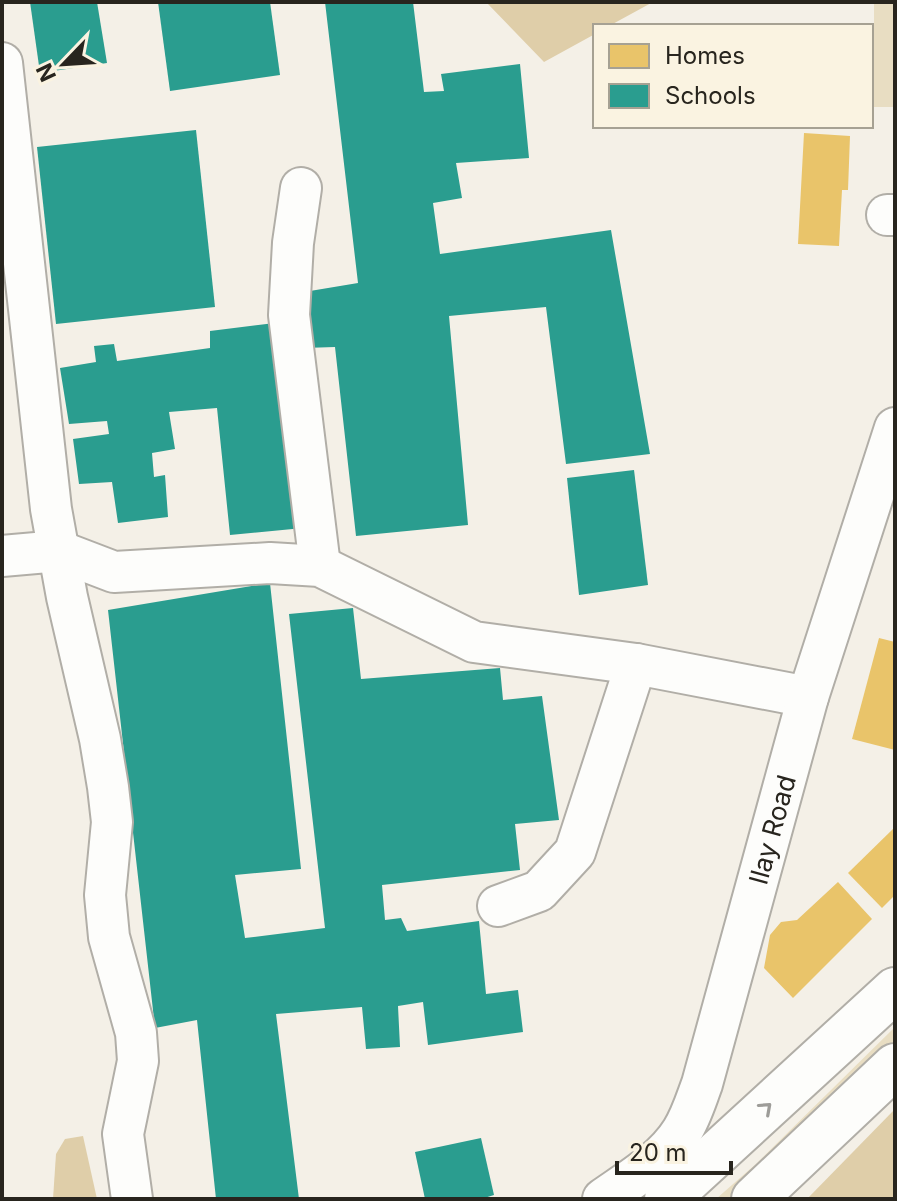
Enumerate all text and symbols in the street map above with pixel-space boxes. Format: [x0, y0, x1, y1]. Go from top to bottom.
north arrow [24, 24, 104, 104]
legend [593, 24, 873, 128]
text: Homes [665, 41, 745, 70]
text: N [31, 59, 61, 86]
text: Schools [665, 81, 756, 110]
street label: Ilay Road [742, 771, 801, 888]
one-way arrow [756, 1104, 771, 1118]
scale bar [617, 1125, 731, 1175]
text: 20 m [629, 1138, 687, 1167]

